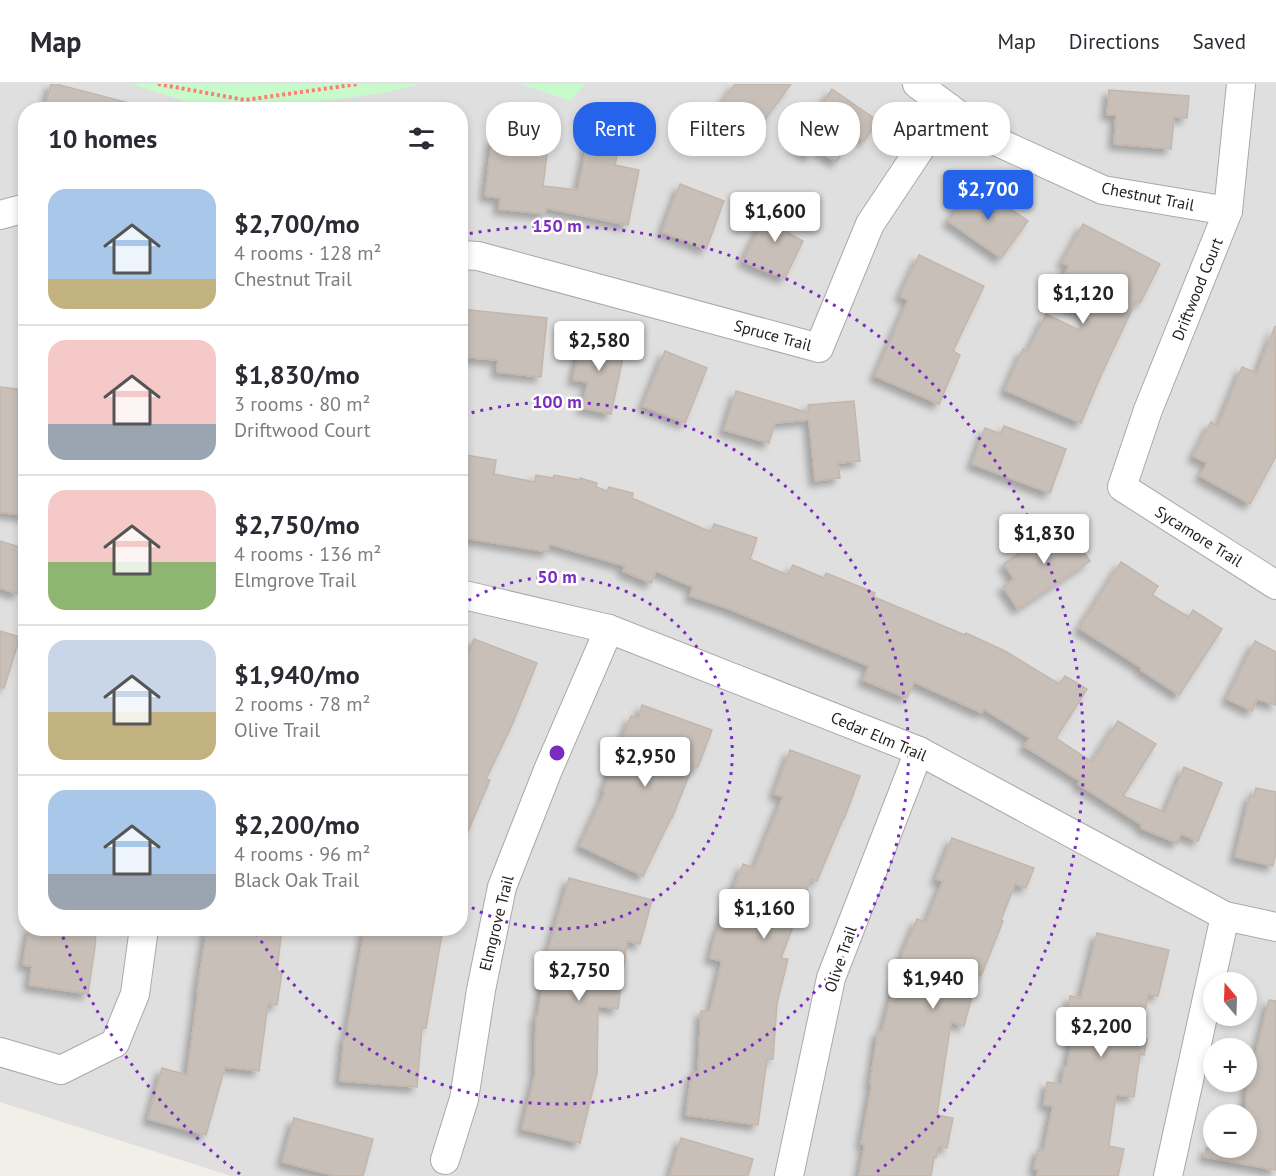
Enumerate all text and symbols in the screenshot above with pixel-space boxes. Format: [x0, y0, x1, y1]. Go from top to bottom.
text: Map [30, 23, 81, 60]
text: Map [997, 28, 1036, 55]
text: Directions [1069, 28, 1160, 55]
text: Saved [1193, 28, 1246, 55]
chip: Buy [486, 102, 561, 156]
chip: Rent [573, 102, 656, 156]
chip: Filters [668, 102, 766, 156]
chip: New [778, 102, 860, 156]
chip: Apartment [872, 102, 1010, 156]
text: 10 homes [48, 122, 157, 155]
icon: filters [405, 122, 438, 155]
pin: $2,700 [939, 170, 1037, 221]
text: $2,700 [957, 176, 1019, 202]
street label: Chestnut Trail [1100, 177, 1197, 215]
pin: $1,600 [726, 192, 824, 243]
text: $1,600 [744, 198, 806, 224]
text: $2,700/mo [234, 207, 360, 240]
icon: home [96, 213, 168, 285]
text: 150 m [532, 214, 582, 237]
street label: Driftwood Court [1167, 234, 1227, 343]
text: 4 rooms · 128 m² [234, 240, 381, 266]
text: Chestnut Trail [234, 266, 352, 292]
pin: $1,120 [1034, 274, 1132, 325]
text: $1,120 [1052, 280, 1114, 306]
street label: Spruce Trail [732, 315, 814, 355]
pin: $2,580 [550, 321, 648, 372]
text: $2,580 [568, 327, 630, 353]
text: $1,830/mo [234, 358, 360, 391]
icon: home [96, 364, 168, 436]
text: 100 m [532, 390, 582, 413]
text: 3 rooms · 80 m² [234, 391, 370, 417]
text: Driftwood Court [234, 417, 371, 443]
street label: Sycamore Trail [1152, 501, 1247, 571]
text: $2,750/mo [234, 508, 360, 541]
icon: home [96, 514, 168, 586]
pin: $1,830 [995, 514, 1093, 565]
text: $1,830 [1013, 520, 1075, 546]
text: 4 rooms · 136 m² [234, 541, 381, 567]
text: 50 m [537, 565, 577, 588]
text: Elmgrove Trail [234, 567, 356, 593]
text: $1,940/mo [234, 658, 360, 691]
icon: home [96, 664, 168, 736]
text: 2 rooms · 78 m² [234, 691, 370, 717]
street label: Cedar Elm Trail [828, 707, 930, 765]
text: Olive Trail [234, 717, 320, 743]
pin: $2,950 [596, 737, 694, 788]
centre of rings [547, 743, 567, 763]
text: $2,950 [614, 743, 676, 769]
text: $2,200/mo [234, 808, 360, 841]
icon: home [96, 814, 168, 886]
text: 4 rooms · 96 m² [234, 841, 370, 867]
text: Black Oak Trail [234, 867, 359, 893]
street label: Elmgrove Trail [474, 873, 518, 973]
pin: $1,160 [715, 889, 813, 940]
text: $1,160 [733, 895, 795, 921]
street label: Olive Trail [819, 923, 861, 995]
pin: $2,750 [530, 951, 628, 1002]
text: $2,750 [548, 957, 610, 983]
pin: $1,940 [884, 959, 982, 1010]
text: $1,940 [902, 965, 964, 991]
north arrow [1203, 972, 1257, 1026]
map controls [1203, 972, 1257, 1158]
pin: $2,200 [1052, 1007, 1150, 1058]
text: $2,200 [1070, 1013, 1132, 1039]
button: + [1203, 1038, 1257, 1092]
button: − [1203, 1104, 1257, 1158]

